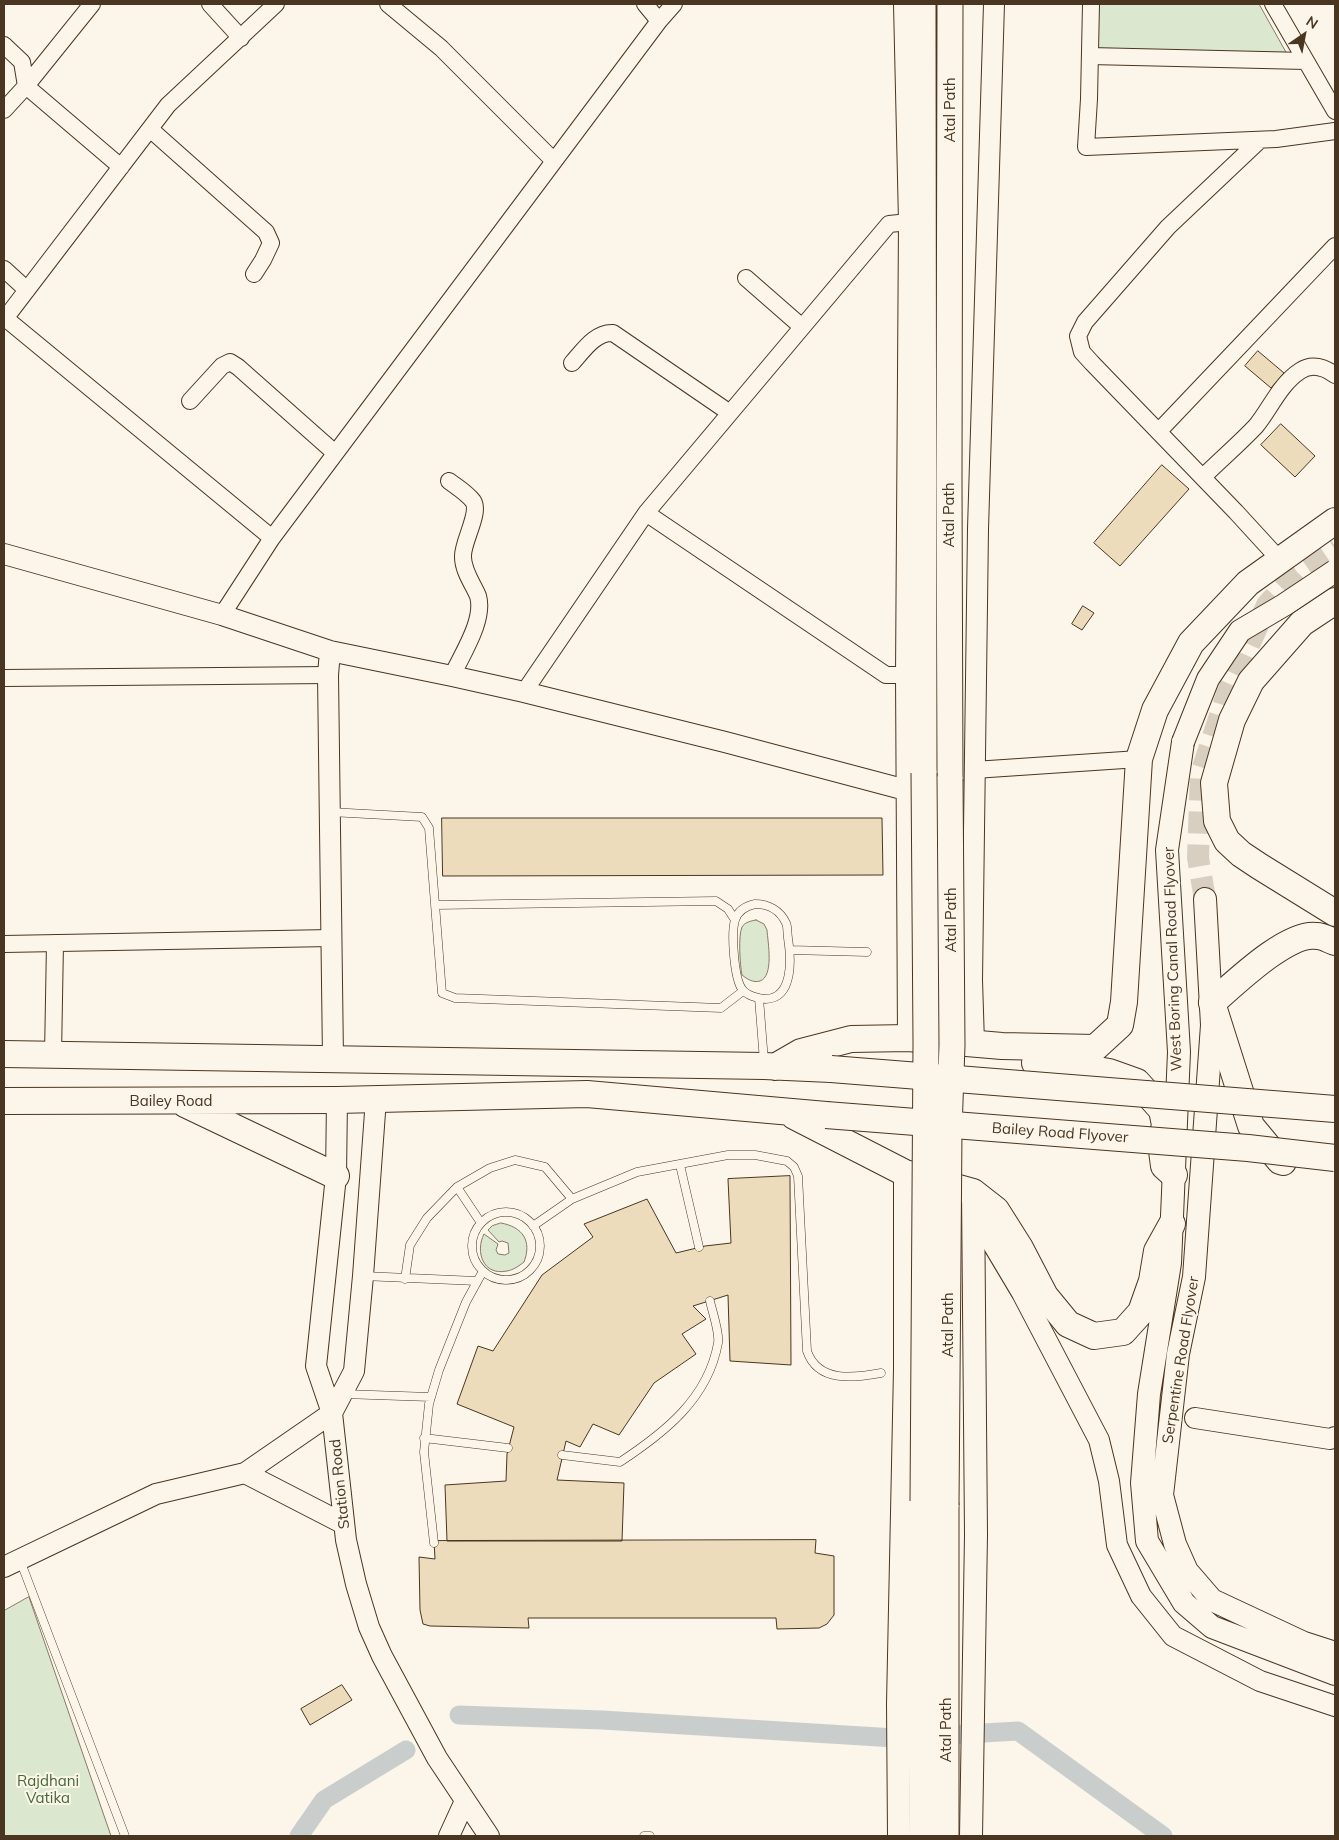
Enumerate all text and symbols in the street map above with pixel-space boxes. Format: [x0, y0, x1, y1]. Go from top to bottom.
north arrow [1279, 10, 1329, 60]
text: N [1303, 12, 1322, 33]
street label: Atal Path [941, 77, 959, 143]
street label: Atal Path [940, 482, 958, 548]
street label: West Boring Canal Road Flyover [1160, 846, 1186, 1072]
street label: Atal Path [942, 887, 960, 953]
street label: Bailey Road [129, 1092, 213, 1110]
street label: Bailey Road Flyover [991, 1119, 1129, 1147]
street label: Serpentine Road Flyover [1159, 1275, 1203, 1445]
street label: Atal Path [939, 1292, 957, 1358]
street label: Station Road [326, 1438, 354, 1530]
street label: Atal Path [937, 1697, 955, 1763]
park label: Rajdhani Vatika [17, 1772, 79, 1807]

